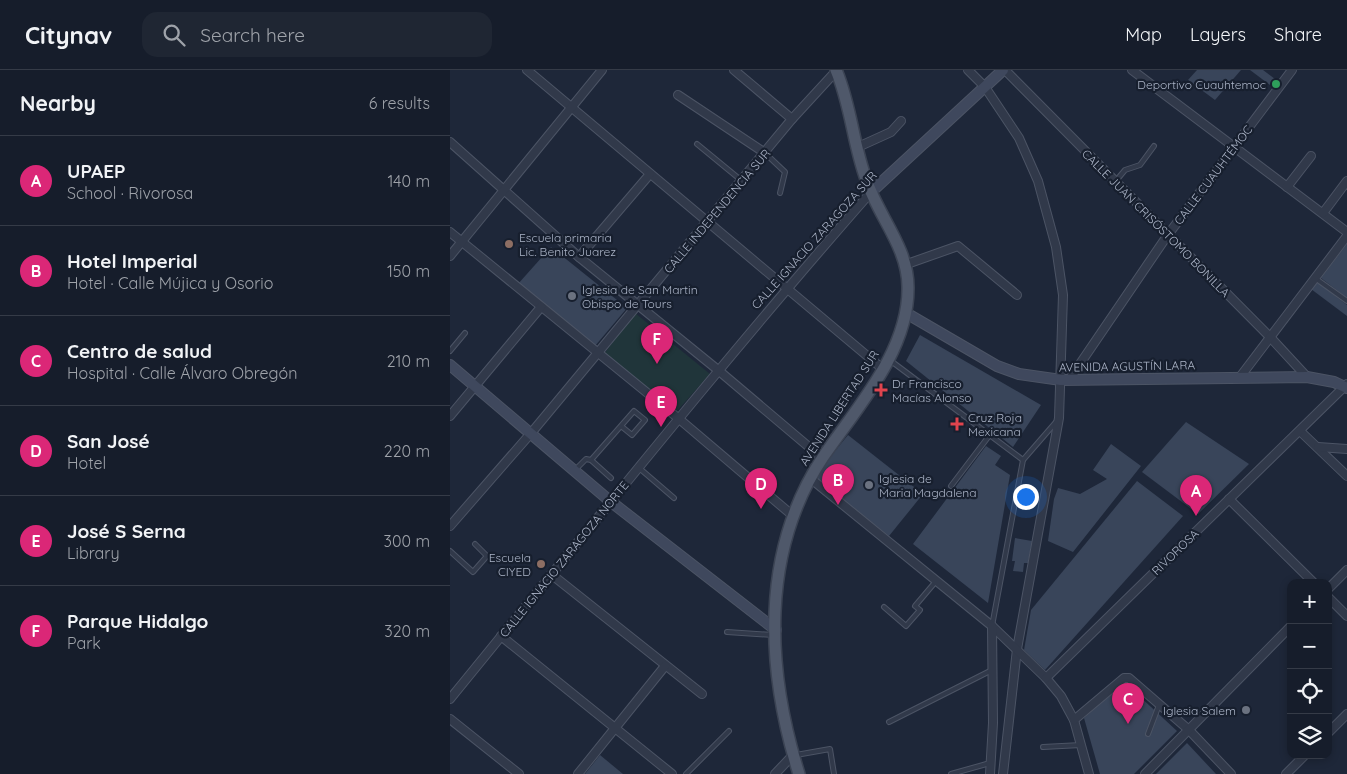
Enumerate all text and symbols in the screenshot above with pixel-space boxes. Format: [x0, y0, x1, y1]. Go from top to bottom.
search box [142, 12, 492, 57]
text: Citynav [25, 20, 112, 50]
icon: search [160, 21, 188, 49]
text: Search here [200, 23, 305, 47]
text: Map [1125, 23, 1162, 46]
text: Layers [1190, 23, 1246, 46]
text: Share [1274, 23, 1322, 46]
place label: Deportivo Cuauhtemoc [1137, 77, 1266, 92]
marker: Deportivo Cuauhtemoc [1270, 78, 1282, 90]
text: Nearby [20, 90, 96, 116]
text: 6 results [369, 93, 430, 113]
street label: CALLE CUAUHTÉMOC [1171, 122, 1255, 228]
street label: CALLE INDEPENDENCIA SUR [661, 146, 773, 276]
street label: CALLE JUAN CRISÓSTOMO BONILLA [1079, 146, 1233, 300]
text: UPAEP [67, 159, 126, 183]
street label: CALLE IGNACIO ZARAGOZA SUR [748, 168, 880, 312]
text: A [31, 171, 41, 191]
text: 140 m [387, 171, 430, 191]
text: School · Rivorosa [67, 183, 193, 203]
place label: Escuela primaria Lic. Benito Juarez [519, 230, 616, 259]
marker: Escuela primaria Lic. Benito Juarez [503, 238, 515, 250]
text: Hotel Imperial [67, 249, 198, 273]
text: B [31, 261, 41, 281]
text: 150 m [387, 261, 430, 281]
text: Hotel · Calle Mújica y Osorio [67, 273, 273, 293]
place label: Iglesia de San Martin Obispo de Tours [582, 282, 698, 311]
marker: Iglesia de San Martin Obispo de Tours [566, 290, 578, 302]
pin: F [641, 323, 673, 364]
text: Centro de salud [67, 339, 212, 363]
street label: AVENIDA LIBERTAD SUR [796, 348, 882, 468]
text: C [31, 351, 41, 371]
text: 210 m [387, 351, 430, 371]
street label: AVENIDA AGUSTÍN LARA [1059, 357, 1195, 375]
text: Hospital · Calle Álvaro Obregón [67, 363, 297, 383]
place label: Dr Francisco Macías Alonso [892, 376, 972, 405]
marker: Dr Francisco Macías Alonso [874, 383, 888, 397]
pin: E [645, 386, 677, 427]
place label: Cruz Roja Mexicana [968, 410, 1022, 439]
marker: Cruz Roja Mexicana [950, 417, 964, 431]
text: San José [67, 429, 150, 453]
text: D [30, 441, 42, 461]
text: 220 m [384, 441, 430, 461]
text: Hotel [67, 453, 106, 473]
pin: B [822, 464, 854, 505]
pin: D [745, 468, 777, 509]
place label: Iglesia de Maria Magdalena [879, 471, 977, 500]
pin: A [1180, 475, 1212, 516]
street label: CALLE IGNACIO ZARAGOZA NORTE [496, 478, 632, 640]
marker: Iglesia de Maria Magdalena [863, 479, 875, 491]
your location [1013, 484, 1039, 510]
text: José S Serna [67, 519, 186, 543]
street label: RIVOROSA [1148, 526, 1202, 578]
text: E [31, 531, 41, 551]
text: 300 m [384, 531, 430, 551]
text: Library [67, 543, 120, 563]
place label: Escuela CIYED [489, 550, 531, 579]
marker: Escuela CIYED [535, 558, 547, 570]
map controls [1287, 579, 1332, 759]
button: + [1287, 579, 1332, 624]
text: Parque Hidalgo [67, 609, 208, 633]
text: F [32, 621, 41, 641]
text: 320 m [384, 621, 430, 641]
button: − [1287, 624, 1332, 669]
text: Park [67, 633, 101, 653]
button: locate [1287, 669, 1332, 714]
pin: C [1112, 683, 1144, 724]
place label: Iglesia Salem [1163, 703, 1236, 718]
marker: Iglesia Salem [1240, 704, 1252, 716]
button: layers [1287, 714, 1332, 759]

